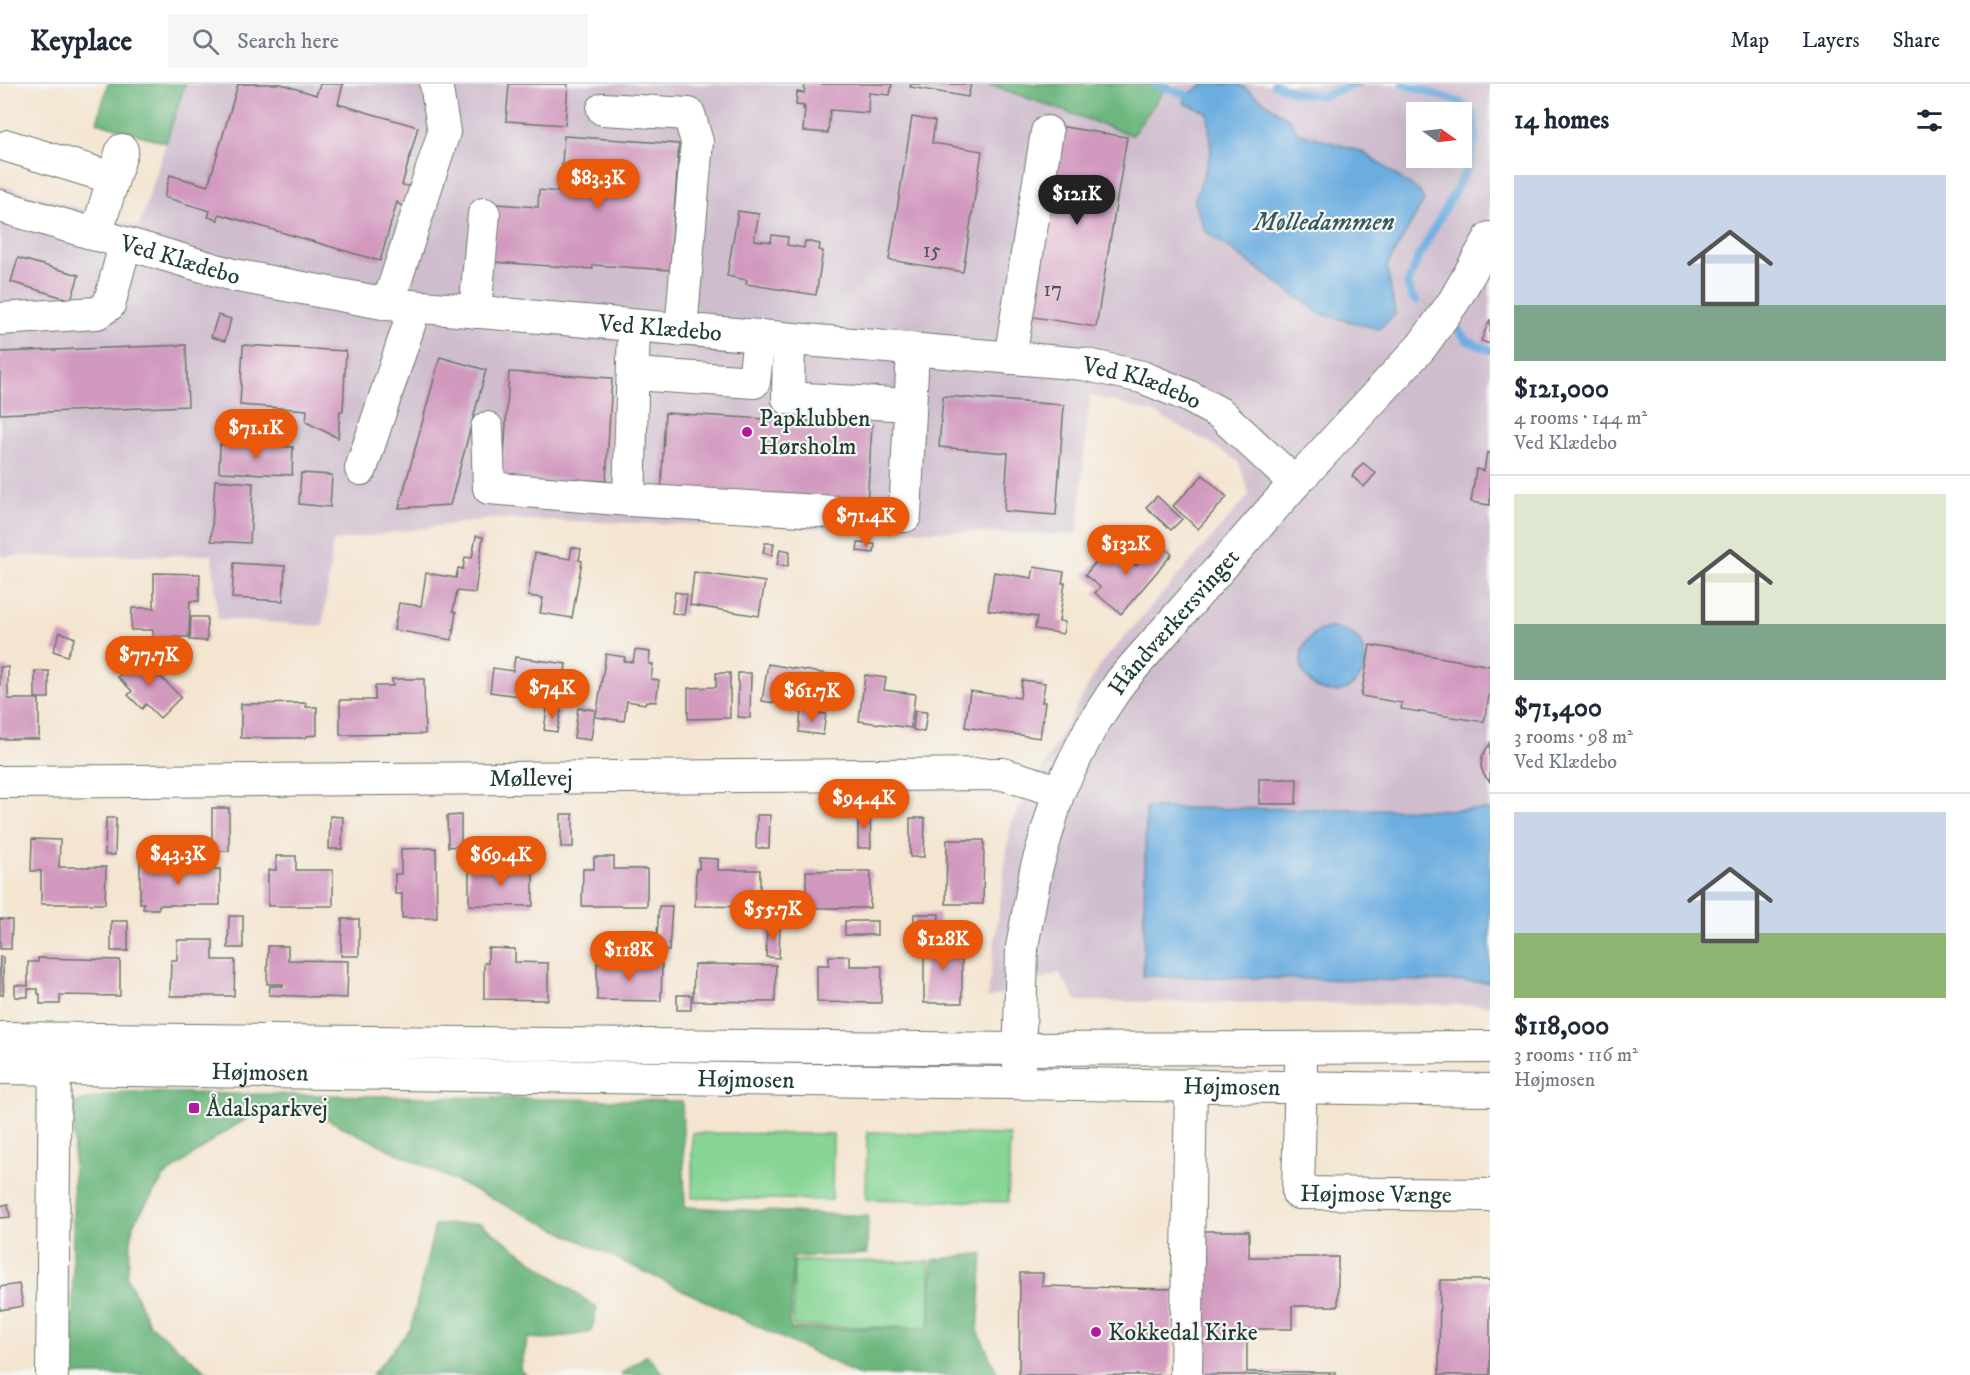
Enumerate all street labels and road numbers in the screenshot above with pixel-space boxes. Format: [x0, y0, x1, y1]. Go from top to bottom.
street label: Ved Klædebo [115, 228, 242, 292]
street label: Ved Klædebo [596, 308, 723, 349]
street label: Ved Klædebo [1078, 350, 1206, 417]
street label: Håndværkersvinget [1102, 543, 1246, 701]
street label: Møllevej [489, 763, 573, 794]
street label: Højmosen [211, 1057, 309, 1089]
street label: Højmosen [697, 1064, 795, 1096]
street label: Højmosen [1183, 1071, 1281, 1103]
street label: Højmose Vænge [1300, 1179, 1452, 1211]

